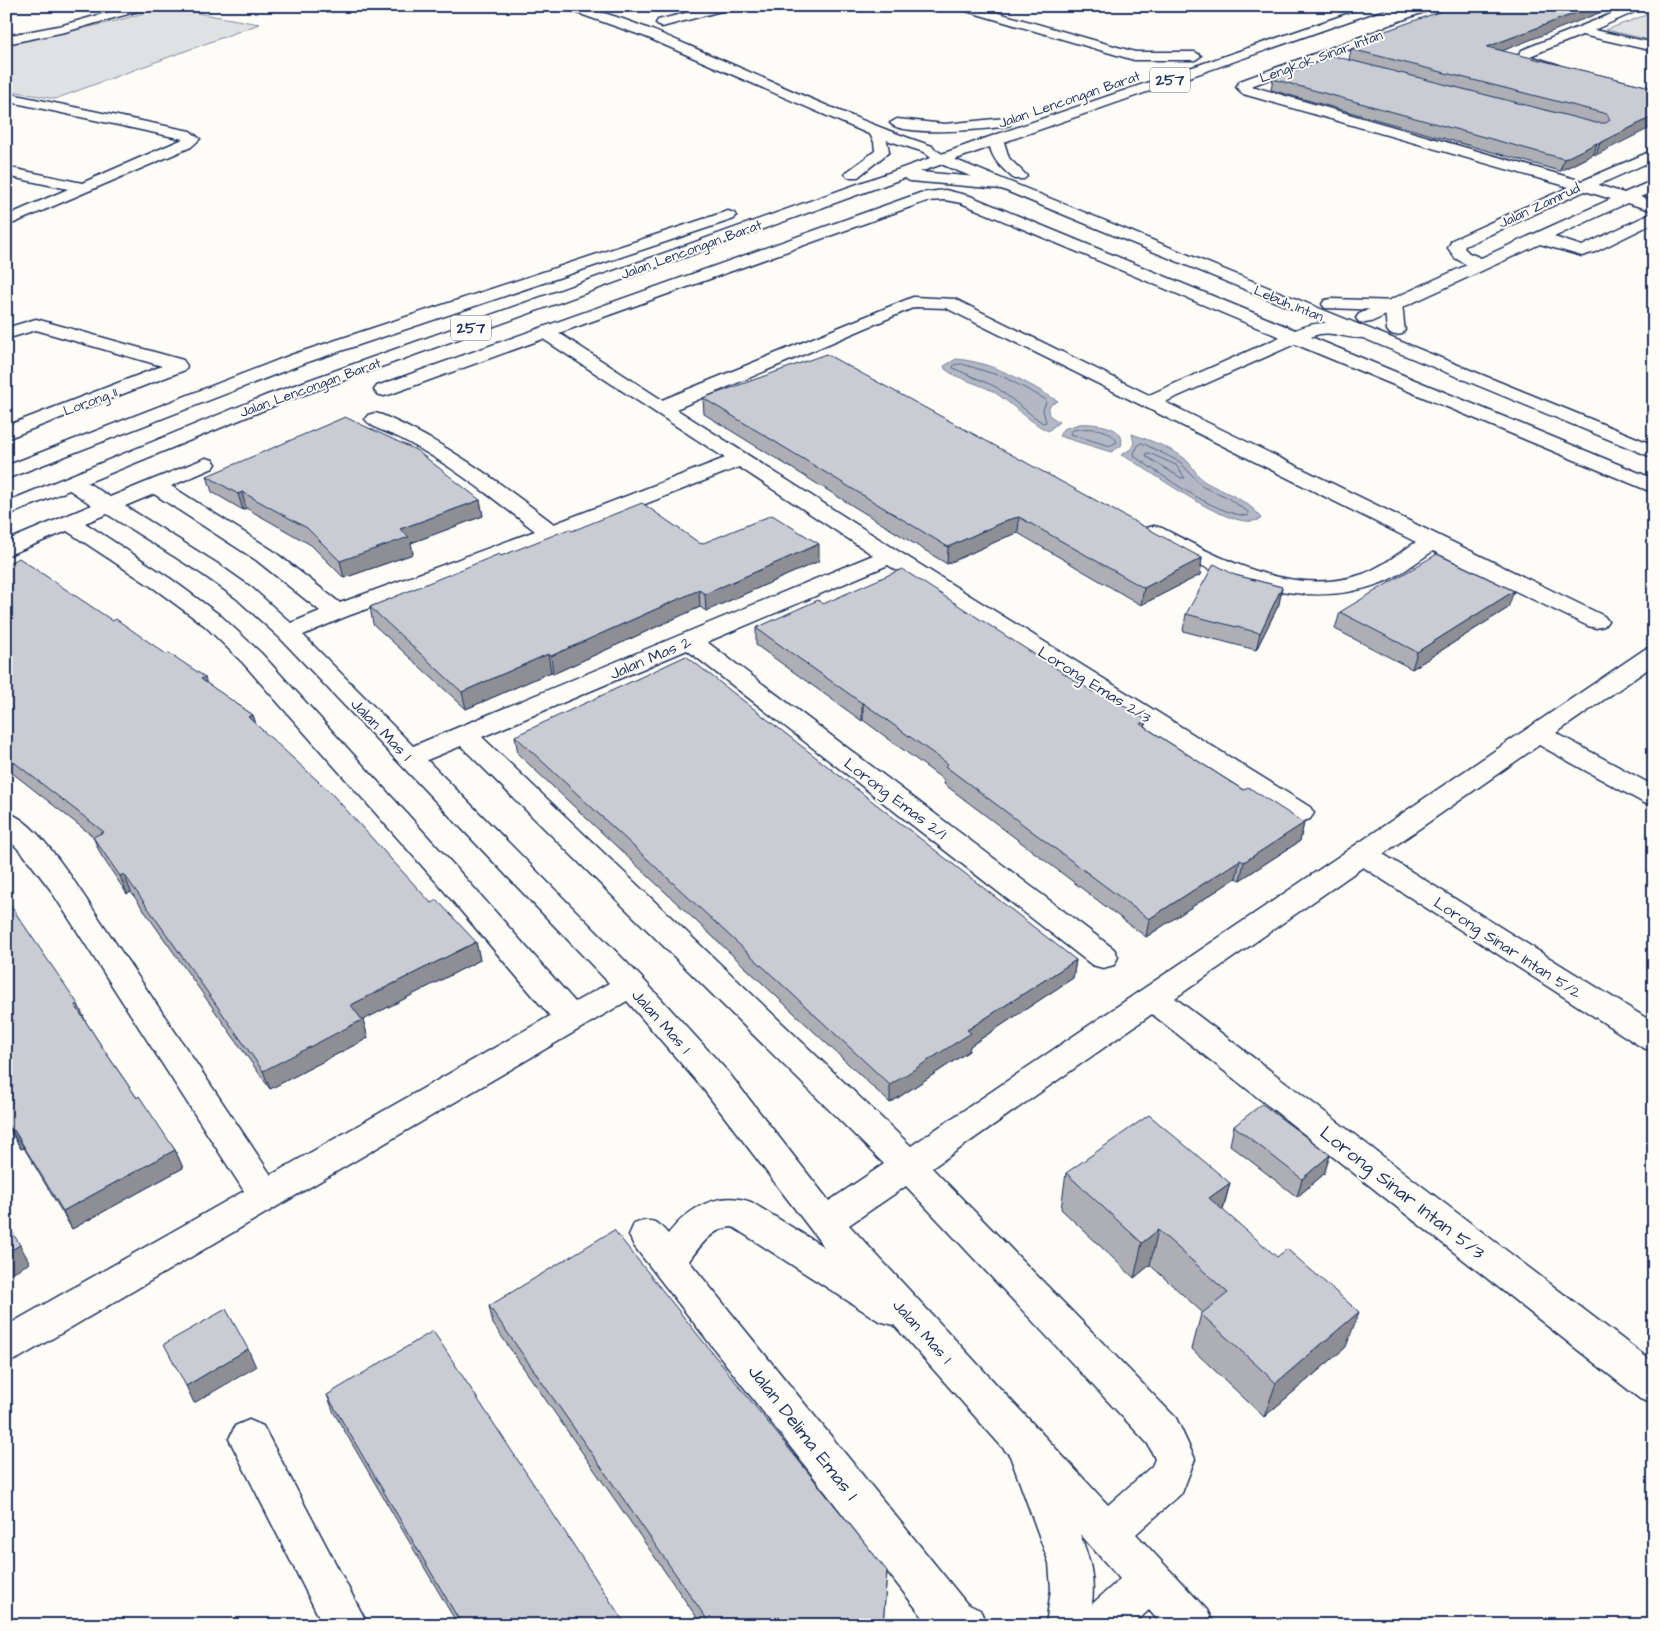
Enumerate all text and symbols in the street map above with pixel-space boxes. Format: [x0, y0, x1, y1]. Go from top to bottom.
street label: Lengkok Sinar Intan [1257, 25, 1386, 89]
street label: Jalan Lencongan Barat [996, 66, 1143, 134]
road number: 257 [1150, 68, 1190, 92]
street label: Jalan Zamrud [1496, 178, 1583, 233]
street label: Jalan Lencongan Barat [618, 215, 765, 285]
street label: Lebuh Intan [1251, 281, 1327, 327]
road number: 257 [451, 316, 491, 340]
street label: Jalan Lencongan Barat [237, 353, 384, 423]
street label: Lorong 11 [60, 382, 121, 421]
street label: Jalan Mas 2 [606, 631, 695, 685]
street label: Lorong Emas 2/3 [1033, 641, 1155, 729]
street label: Jalan Mas 1 [346, 693, 417, 766]
street label: Lorong Emas 2/1 [839, 753, 951, 846]
street label: Lorong Sinar Intan 5/2 [1429, 892, 1586, 1005]
street label: Jalan Mas 1 [626, 985, 696, 1059]
street label: Lorong Sinar Intan 5/3 [1313, 1120, 1491, 1267]
street label: Jalan Mas 1 [887, 1295, 957, 1369]
street label: Jalan Delima Emas 1 [741, 1359, 865, 1507]

